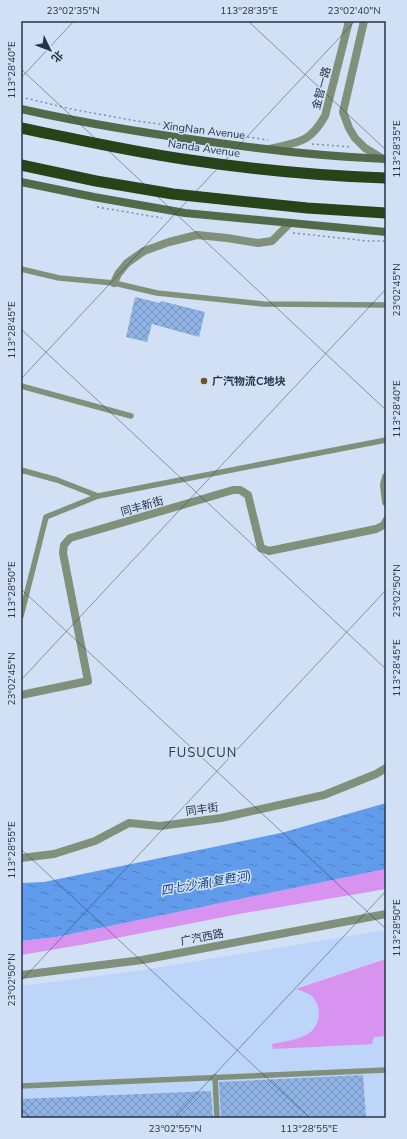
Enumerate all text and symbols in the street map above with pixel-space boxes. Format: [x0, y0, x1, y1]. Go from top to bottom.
text: 23°02'35"N [46, 4, 100, 18]
text: 113°28'35"E [220, 4, 278, 18]
text: 23°02'40"N [327, 4, 381, 18]
north arrow [30, 30, 70, 70]
text: 113°28'40"E [5, 41, 19, 99]
text: 北 [48, 47, 66, 66]
street label: 金智一路 [309, 65, 334, 111]
street label: XingNan Avenue [162, 118, 246, 143]
text: 113°28'35"E [390, 120, 404, 178]
street label: Nanda Avenue [167, 136, 241, 161]
text: 23°02'45"N [390, 263, 404, 317]
text: 113°28'45"E [5, 301, 19, 359]
place label: 广汽物流C地块 [212, 374, 285, 389]
marker: 广汽物流C地块 [199, 376, 209, 386]
text: 113°28'40"E [390, 380, 404, 438]
street label: 同丰新街 [119, 493, 165, 520]
text: 113°28'50"E [5, 561, 19, 619]
text: 23°02'50"N [390, 564, 404, 618]
text: 113°28'45"E [390, 639, 404, 697]
text: 23°02'45"N [5, 652, 19, 706]
district label: FUSUCUN [169, 744, 237, 762]
street label: 同丰街 [185, 800, 219, 819]
text: 113°28'55"E [5, 821, 19, 879]
water label: 四七沙涌(复甦河) [160, 867, 252, 899]
text: 113°28'50"E [390, 899, 404, 957]
street label: 广汽西路 [179, 926, 225, 949]
text: 23°02'50"N [5, 953, 19, 1007]
text: 23°02'55"N [148, 1122, 202, 1136]
text: 113°28'55"E [280, 1122, 338, 1136]

